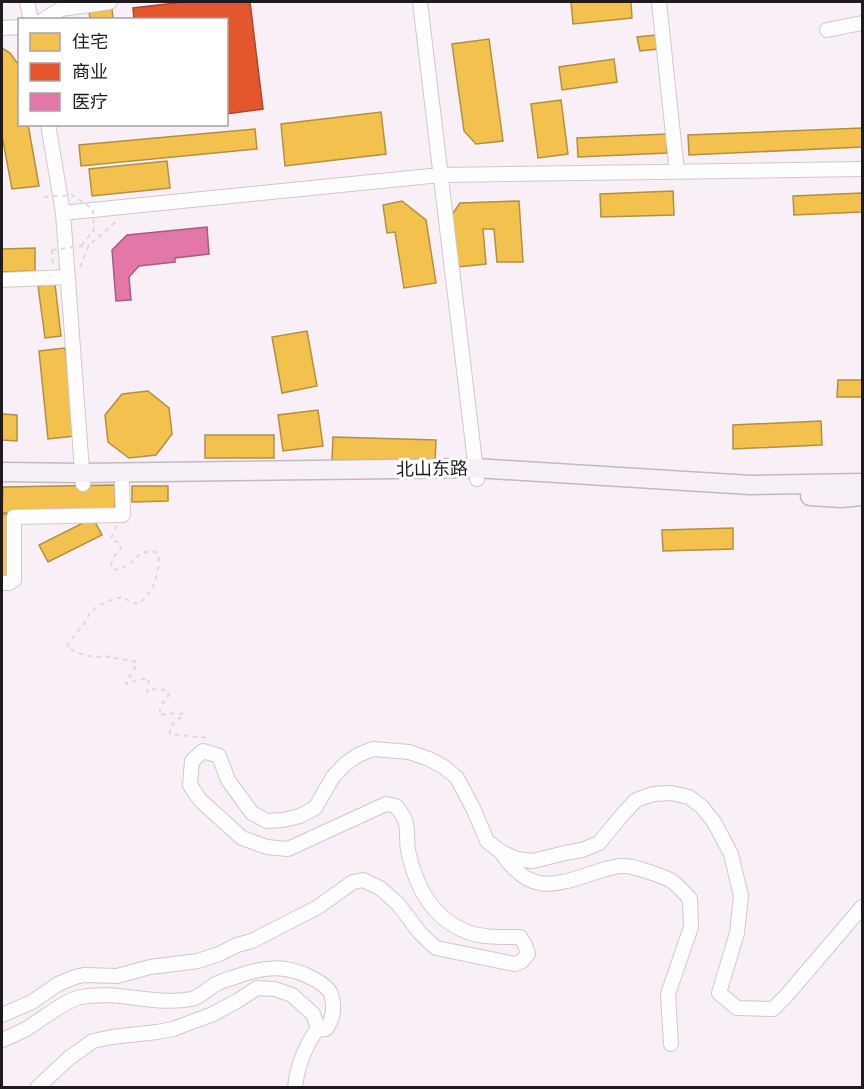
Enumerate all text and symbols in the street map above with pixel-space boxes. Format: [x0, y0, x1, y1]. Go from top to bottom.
legend [18, 18, 228, 126]
text: 住宅 [72, 30, 108, 52]
text: 商业 [72, 60, 108, 82]
text: 医疗 [72, 90, 108, 112]
street label: 北山东路 [396, 456, 468, 480]

